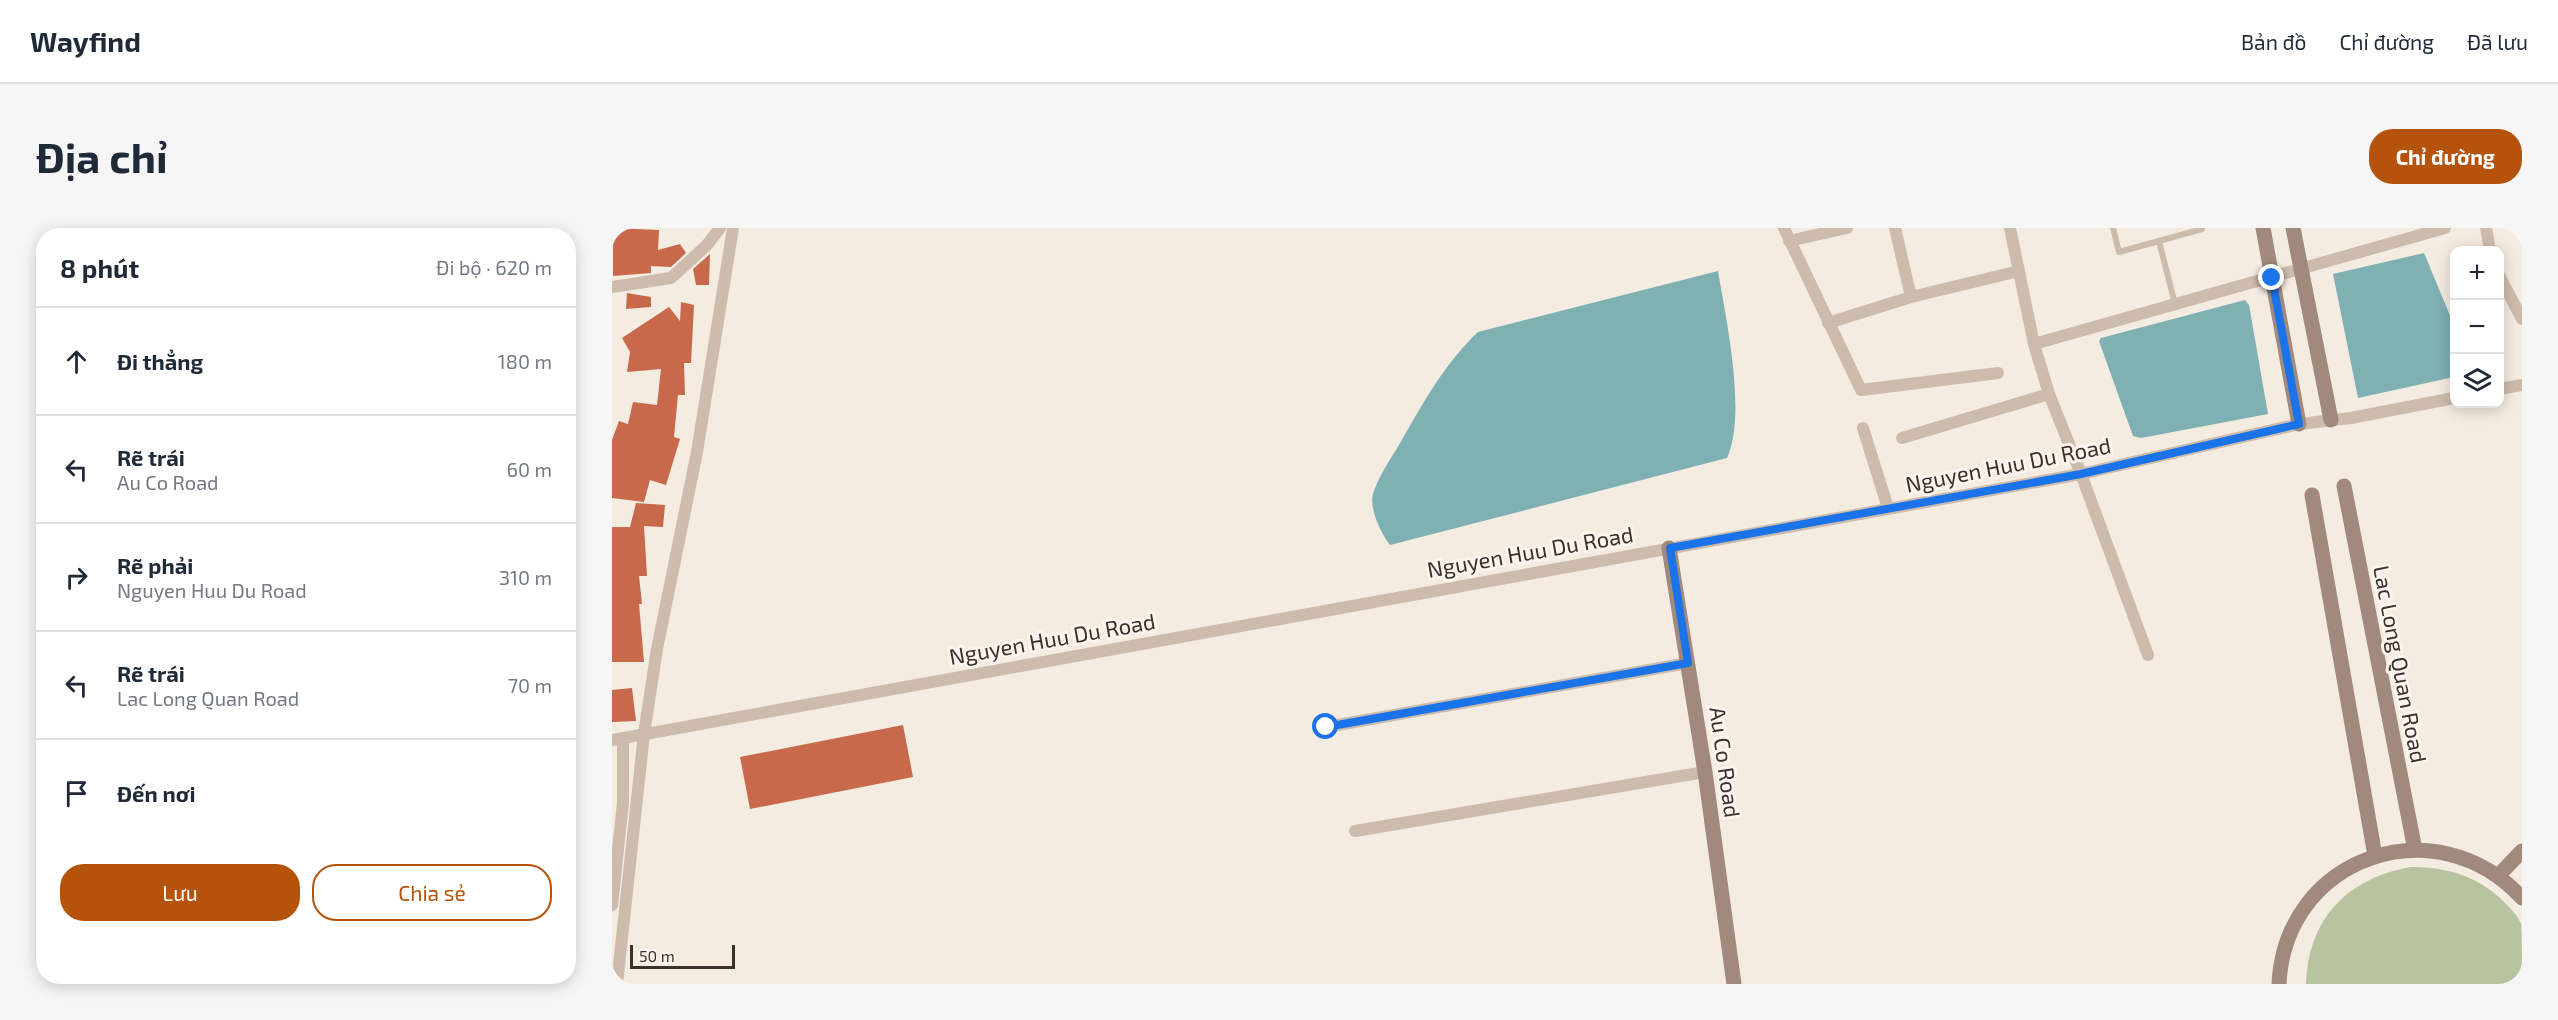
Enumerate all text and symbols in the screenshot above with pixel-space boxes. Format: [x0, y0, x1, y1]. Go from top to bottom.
text: Wayfind [30, 24, 141, 58]
text: Bản đồ [2241, 29, 2306, 54]
text: Chỉ đường [2339, 29, 2434, 54]
text: Đã lưu [2467, 29, 2528, 54]
button: Chỉ đường [2369, 129, 2522, 184]
text: Địa chỉ [36, 131, 168, 181]
map controls [2450, 246, 2504, 408]
button: + [2450, 246, 2504, 300]
text: 8 phút [60, 252, 139, 283]
text: Đi bộ · 620 m [436, 255, 552, 279]
route end [2258, 264, 2284, 290]
button: − [2450, 300, 2504, 354]
icon: ahead [60, 345, 93, 378]
text: Đi thẳng [117, 348, 203, 374]
text: 180 m [498, 349, 552, 373]
button: layers [2450, 354, 2504, 408]
street label: Nguyen Huu Du Road [1903, 431, 2113, 497]
text: Rẽ trái [117, 444, 185, 470]
icon: left [60, 453, 93, 486]
text: 60 m [507, 457, 552, 481]
text: Au Co Road [117, 470, 219, 494]
street label: Nguyen Huu Du Road [1425, 520, 1635, 582]
text: Rẽ phải [117, 552, 193, 578]
icon: right [60, 561, 93, 594]
street label: Lac Long Quan Road [2368, 563, 2433, 765]
text: 310 m [499, 565, 552, 589]
text: Nguyen Huu Du Road [117, 578, 307, 602]
street label: Nguyen Huu Du Road [947, 607, 1157, 669]
text: Rẽ trái [117, 660, 185, 686]
icon: left [60, 669, 93, 702]
text: 70 m [508, 673, 552, 697]
text: Lac Long Quan Road [117, 686, 299, 710]
street label: Au Co Road [1705, 705, 1747, 819]
route start [1312, 713, 1338, 739]
icon: arrive [60, 777, 93, 810]
text: Đến nơi [117, 780, 195, 806]
button: Lưu [60, 864, 300, 921]
button: Chia sẻ [312, 864, 552, 921]
scale bar [630, 942, 735, 970]
text: 50 m [639, 946, 675, 965]

